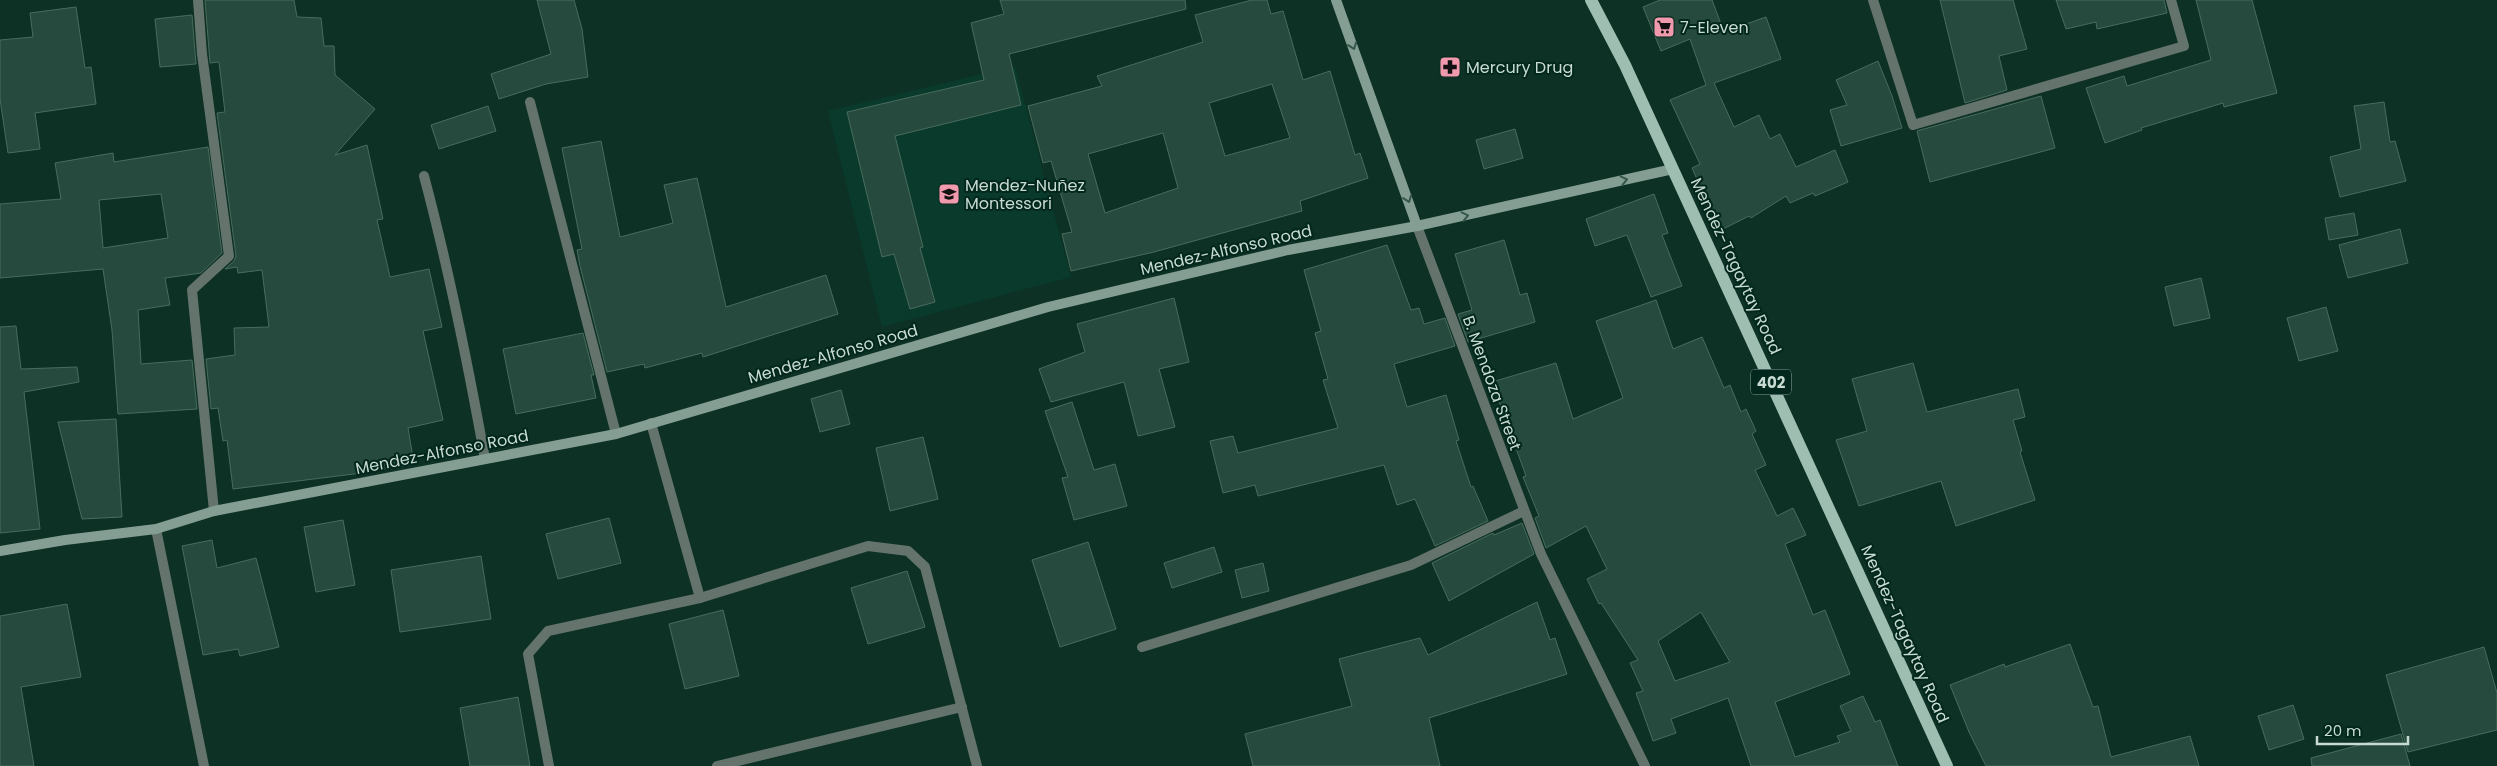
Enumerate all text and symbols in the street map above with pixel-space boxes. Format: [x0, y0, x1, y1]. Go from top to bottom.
supermarket icon: 7-Eleven [1652, 15, 1676, 39]
place label: 7-Eleven [1680, 16, 1749, 39]
one-way arrow [1347, 41, 1357, 50]
pharmacy icon: Mercury Drug [1438, 55, 1462, 79]
place label: Mercury Drug [1466, 56, 1573, 79]
place label: Mendez-Nuñez Montessori [965, 174, 1085, 215]
street label: Mendez-Tagaytay Road [1685, 174, 1787, 358]
one-way arrow [1619, 175, 1628, 186]
school or university icon: Mendez-Nuñez Montessori [937, 182, 961, 206]
one-way arrow [1402, 194, 1412, 203]
one-way arrow [1461, 211, 1469, 221]
street label: Mendez-Alfonso Road [1138, 219, 1314, 281]
street label: B. Mendoza Street [1457, 313, 1527, 454]
street label: Mendez-Alfonso Road [745, 319, 921, 389]
road number: 402 [1751, 370, 1791, 394]
street label: Mendez-Alfonso Road [354, 424, 530, 480]
street label: Mendez-Tagaytay Road [1855, 541, 1955, 727]
scale bar [2317, 714, 2408, 746]
text: 20 m [2324, 720, 2362, 741]

